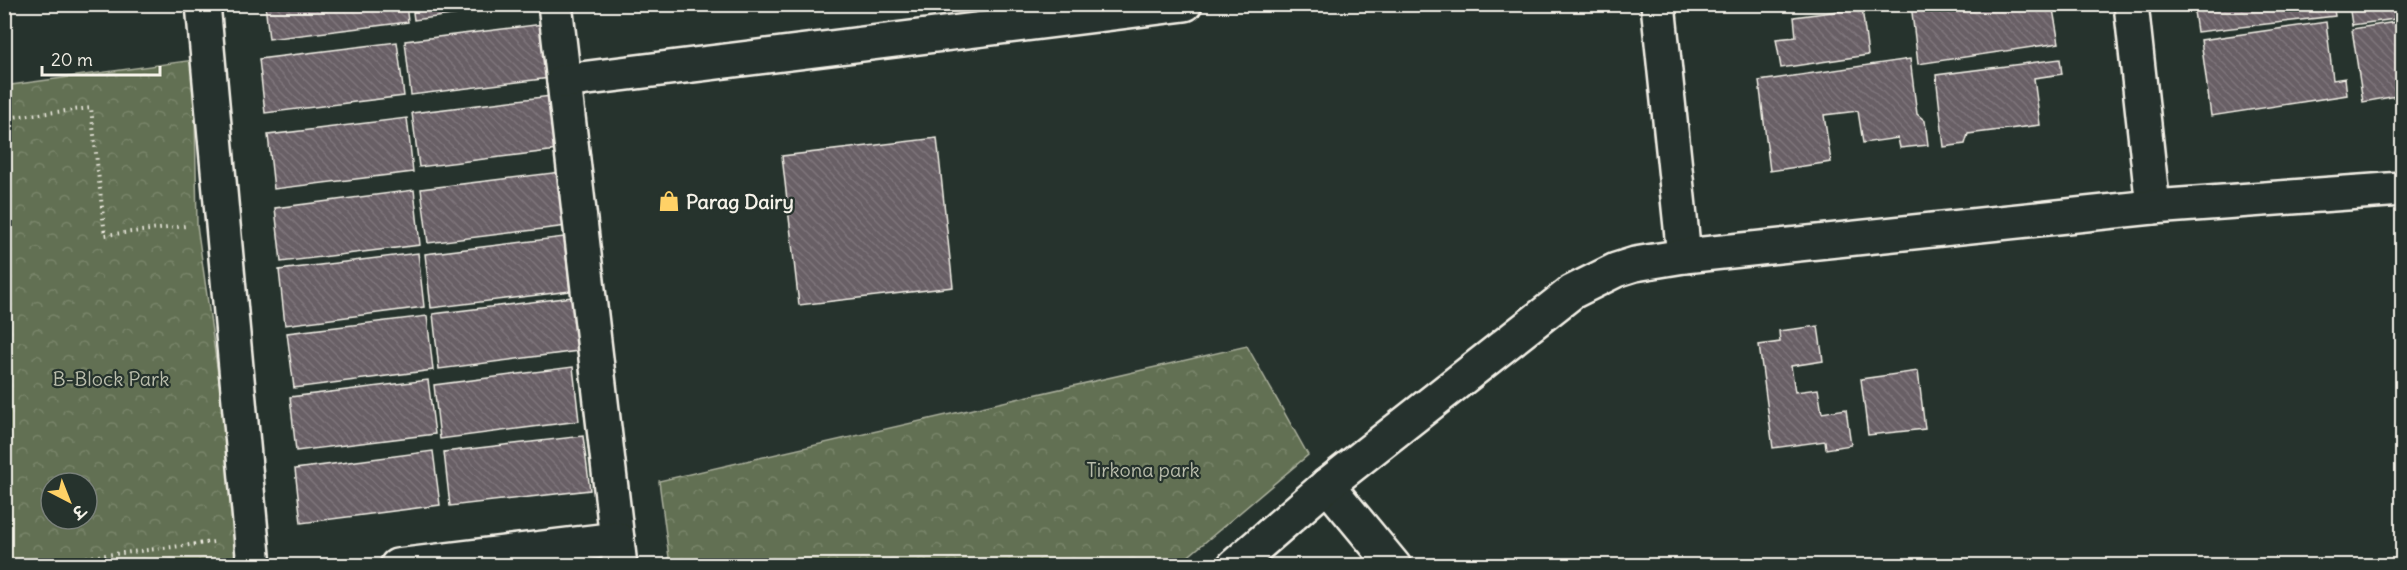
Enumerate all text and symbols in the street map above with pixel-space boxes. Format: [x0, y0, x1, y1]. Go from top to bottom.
scale bar [42, 39, 160, 77]
text: 20 m [51, 48, 93, 71]
shop icon: Parag Dairy [657, 189, 681, 213]
place label: Parag Dairy [686, 189, 794, 214]
park label: B-Block Park [53, 366, 169, 391]
park label: Tirkona park [1086, 457, 1200, 482]
north arrow [39, 471, 99, 531]
text: उ [67, 500, 91, 524]

